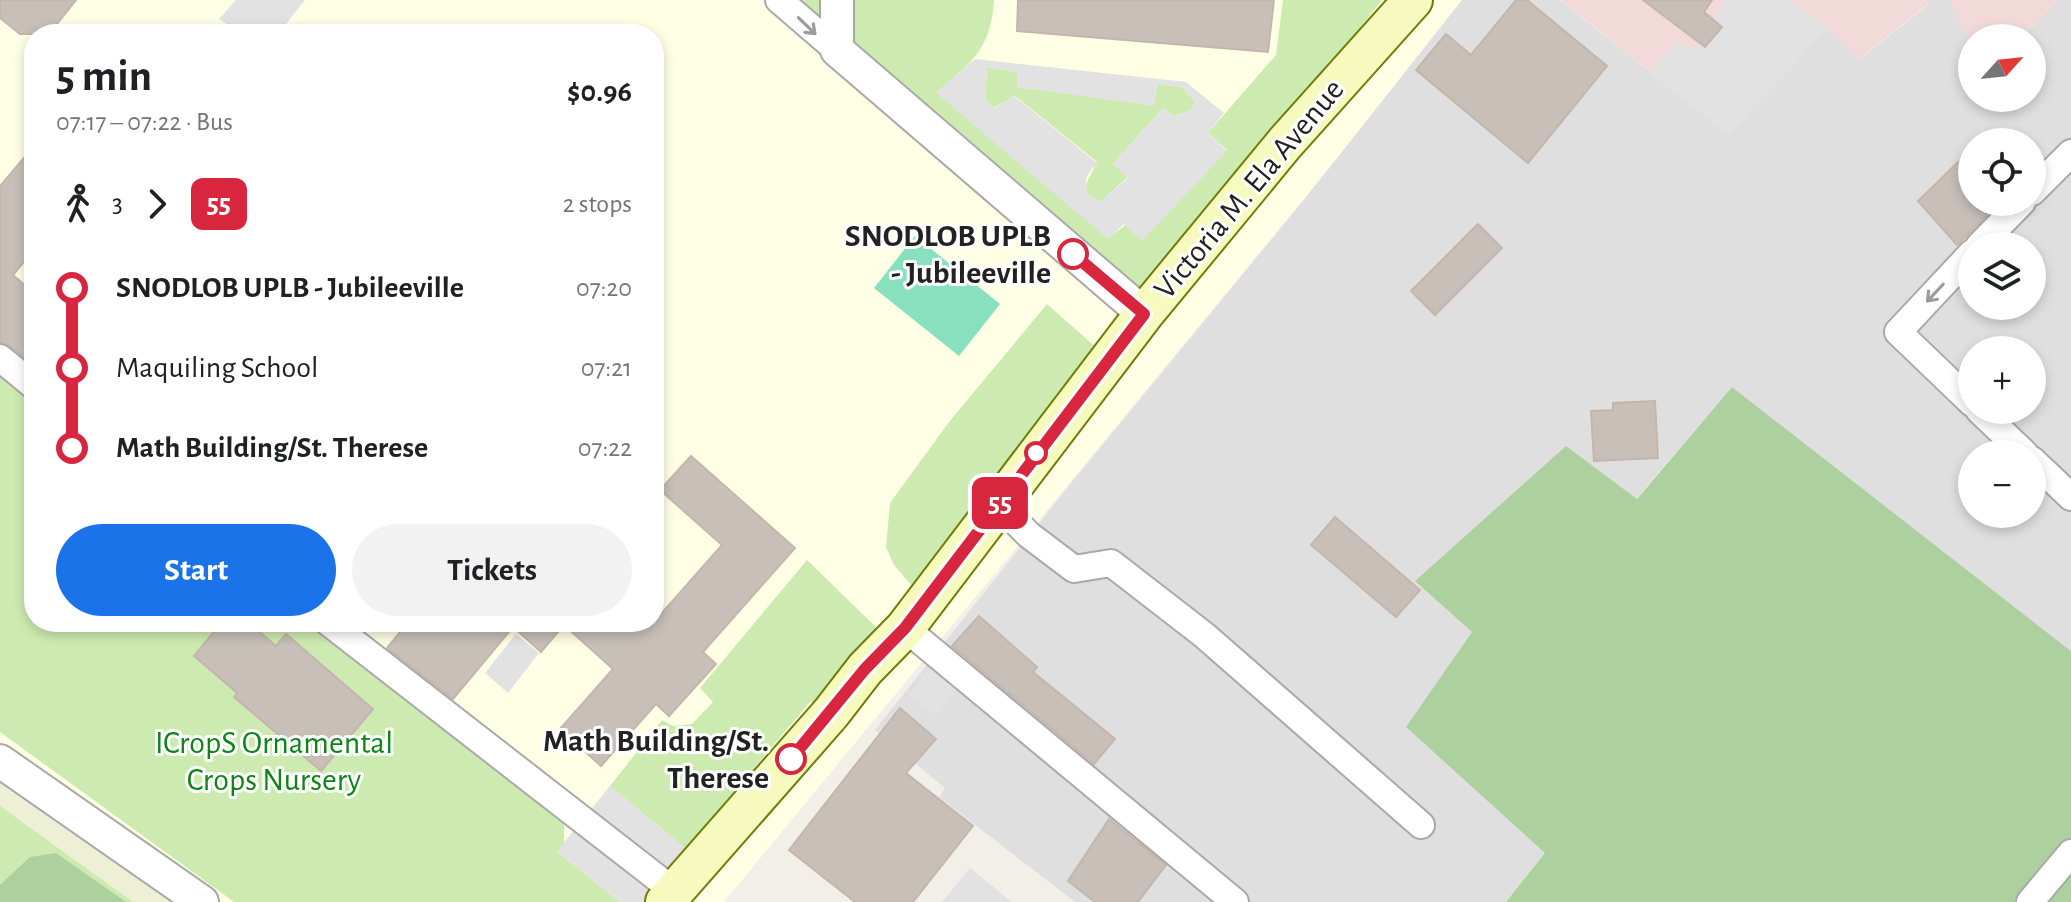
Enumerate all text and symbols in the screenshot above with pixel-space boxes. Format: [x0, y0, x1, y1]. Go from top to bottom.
one-way arrow [797, 16, 816, 35]
north arrow [1958, 24, 2046, 112]
map controls [1958, 24, 2046, 528]
text: 5 min [56, 55, 152, 99]
street label: Victoria M. Ela Avenue [1148, 73, 1350, 305]
text: $0.96 [567, 77, 632, 107]
text: 07:17 – 07:22 · Bus [56, 109, 233, 135]
button: locate [1958, 128, 2046, 216]
icon: walk [56, 182, 100, 226]
icon: forward [135, 182, 179, 226]
text: 55 [207, 190, 231, 218]
text: 3 [112, 191, 123, 217]
text: 2 stops [563, 191, 632, 217]
place label: SNODLOB UPLB - Jubileeville [845, 220, 1051, 289]
button: layers [1958, 232, 2046, 320]
marker: SNODLOB UPLB - Jubileeville [1058, 239, 1088, 269]
text: SNODLOB UPLB - Jubileeville [116, 273, 464, 303]
text: 07:20 [576, 275, 632, 301]
one-way arrow [1926, 282, 1944, 302]
button: + [1958, 336, 2046, 424]
text: Maquiling School [116, 353, 318, 383]
text: 07:21 [581, 355, 632, 381]
text: Math Building/St. Therese [116, 433, 428, 463]
text: 07:22 [578, 435, 632, 461]
button: − [1958, 440, 2046, 528]
unlabelled marker [1025, 442, 1047, 464]
line badge: 55 [964, 477, 1036, 529]
text: 55 [988, 489, 1012, 517]
button: Start [56, 524, 336, 616]
button: Tickets [352, 524, 632, 616]
place label: Math Building/St. Therese [543, 725, 769, 794]
park label: ICropS Ornamental Crops Nursery [155, 727, 393, 796]
marker: Math Building/St. Therese [776, 744, 806, 774]

